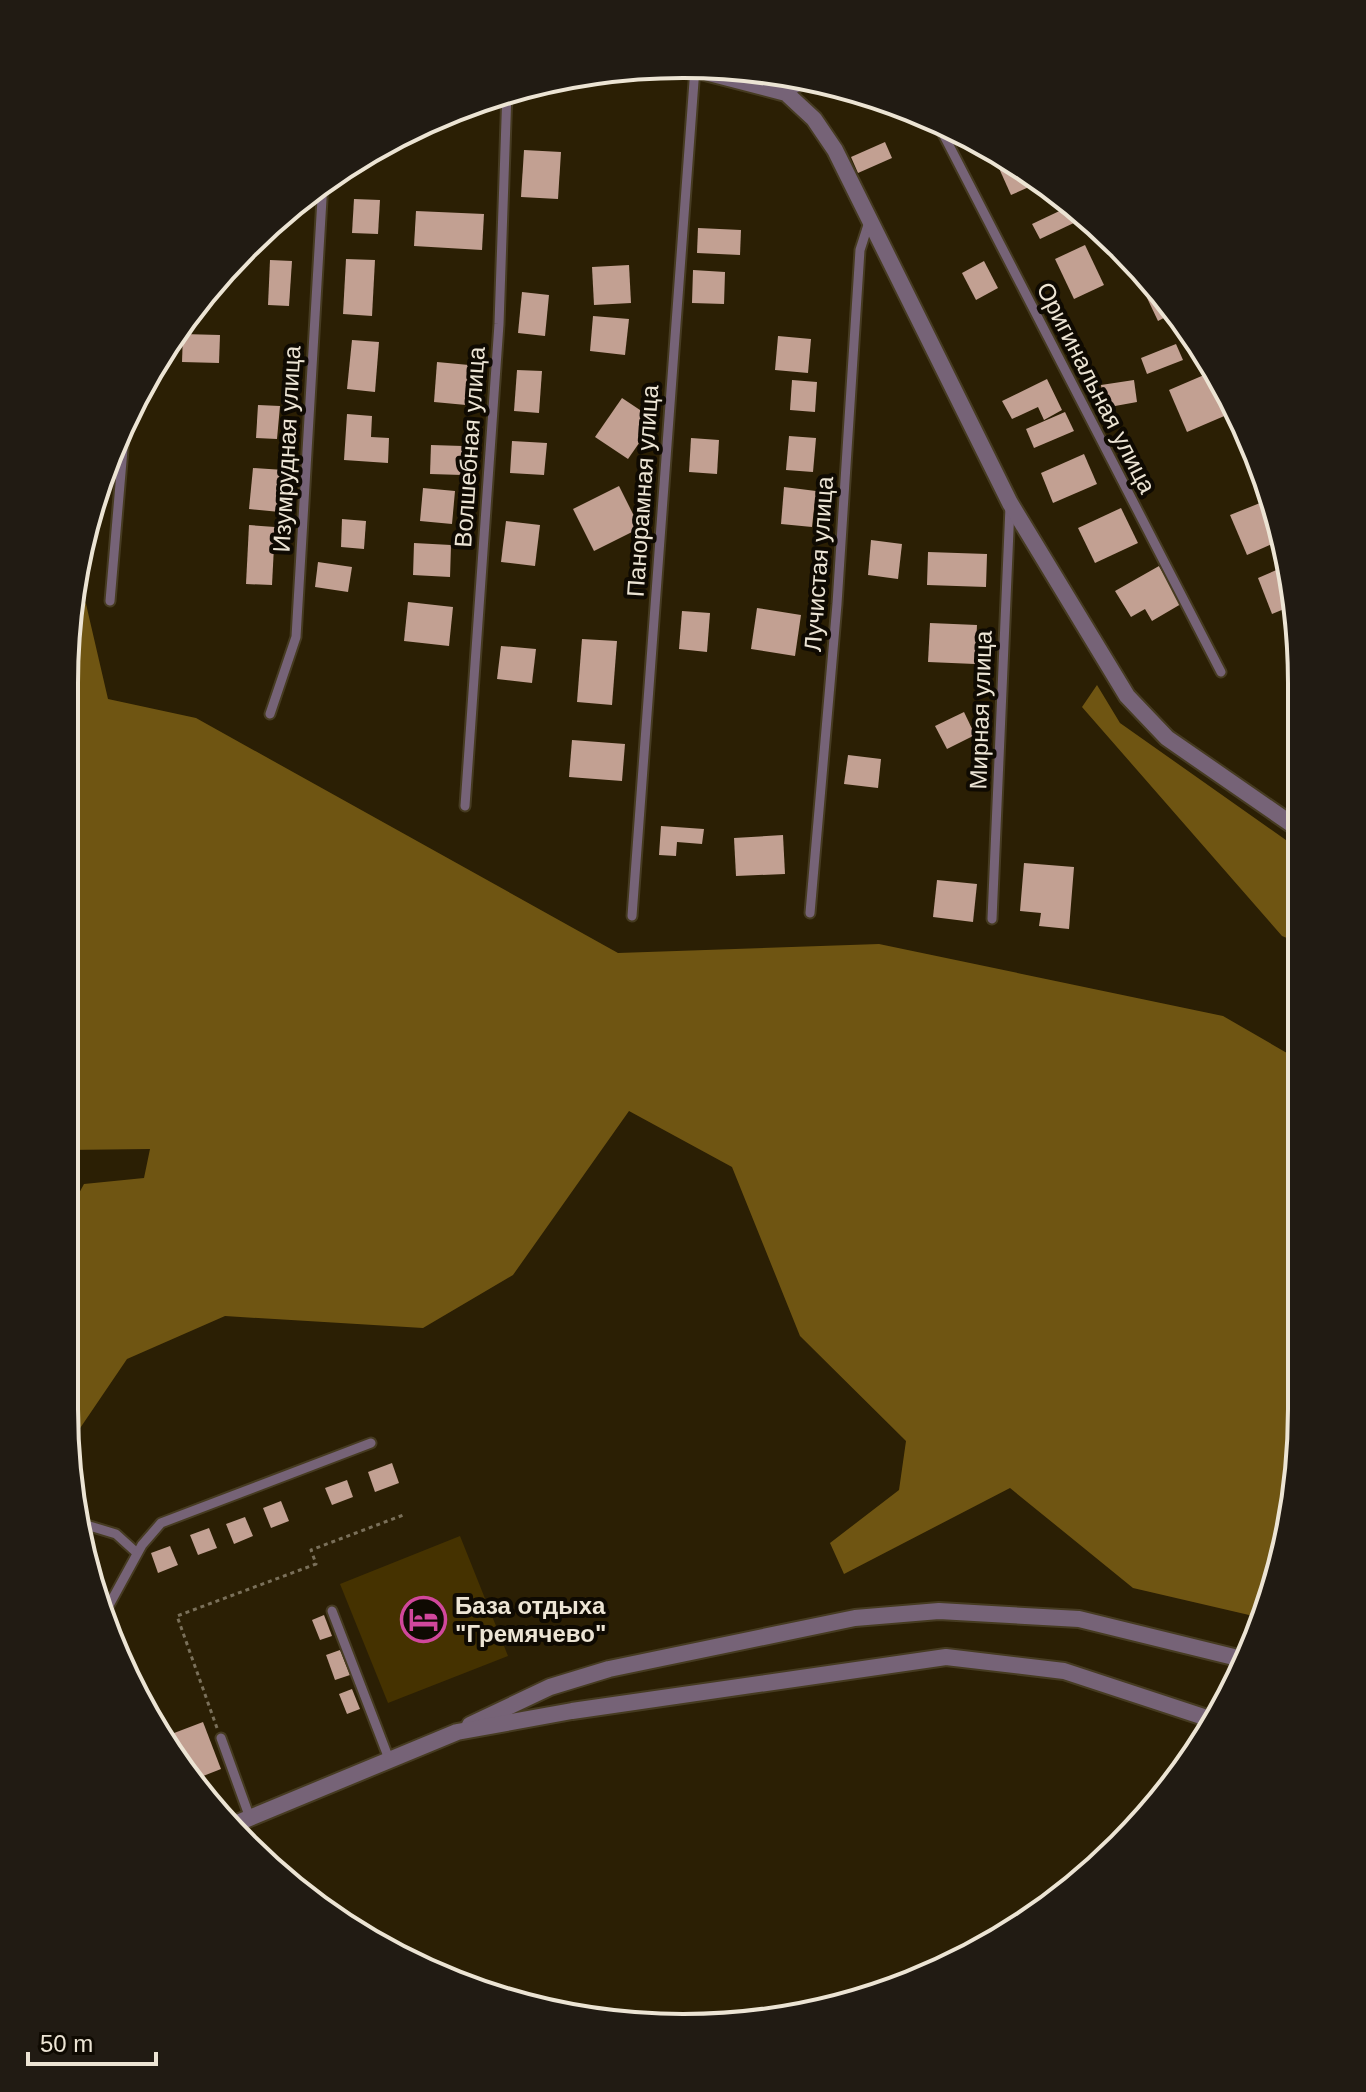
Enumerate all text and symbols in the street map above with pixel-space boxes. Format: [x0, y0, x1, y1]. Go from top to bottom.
street label: Оригинальная улица [1032, 278, 1162, 498]
street label: Изумрудная улица [268, 344, 305, 553]
street label: Волшебная улица [449, 345, 490, 548]
street label: Панорамная улица [622, 383, 663, 598]
street label: Лучистая улица [799, 475, 838, 653]
street label: Мирная улица [964, 629, 997, 790]
place label: База отдыха "Гремячево" [455, 1592, 606, 1647]
hotel icon: База отдыха "Гремячево" [400, 1596, 448, 1644]
scale bar [28, 2016, 156, 2066]
text: 50 m [40, 2030, 93, 2057]

